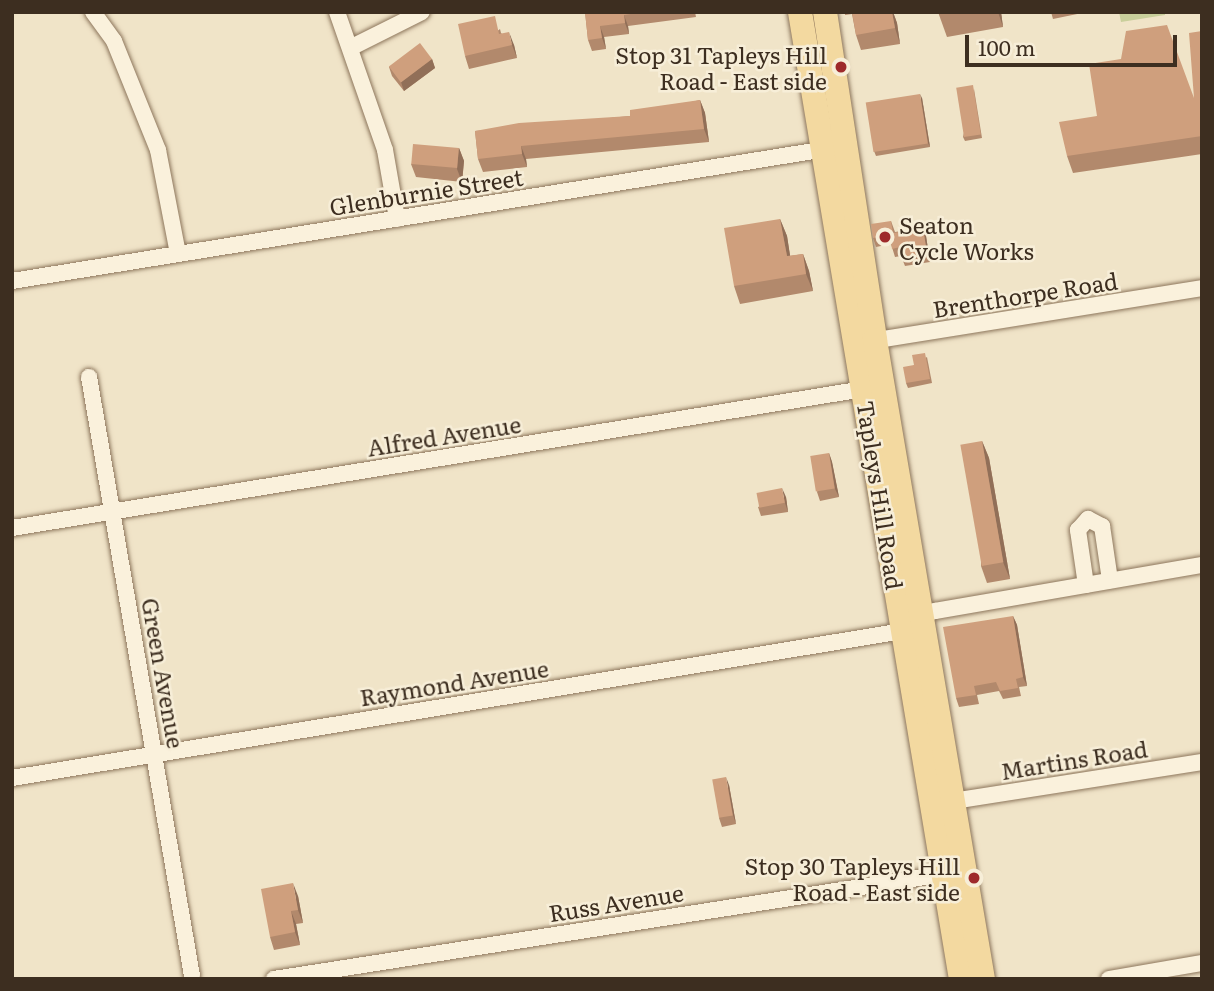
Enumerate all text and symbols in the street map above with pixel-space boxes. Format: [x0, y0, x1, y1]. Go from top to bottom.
scale bar [969, 21, 1181, 65]
text: 100 m [978, 31, 1035, 62]
place label: Stop 31 Tapleys Hill Road - East side [615, 40, 827, 94]
marker: Stop 31 Tapleys Hill Road - East side [833, 59, 849, 75]
street label: Glenburnie Street [327, 162, 525, 220]
place label: Seaton Cycle Works [899, 210, 1034, 264]
marker: Seaton Cycle Works [877, 229, 893, 245]
street label: Brenthorpe Road [930, 266, 1120, 322]
street label: Tapleys Hill Road [852, 399, 910, 591]
street label: Alfred Avenue [365, 409, 523, 461]
street label: Green Avenue [137, 596, 191, 750]
street label: Raymond Avenue [358, 653, 550, 711]
street label: Martins Road [999, 734, 1149, 784]
place label: Stop 30 Tapleys Hill Road - East side [744, 851, 960, 905]
marker: Stop 30 Tapleys Hill Road - East side [966, 870, 982, 886]
street label: Russ Avenue [546, 878, 686, 926]

